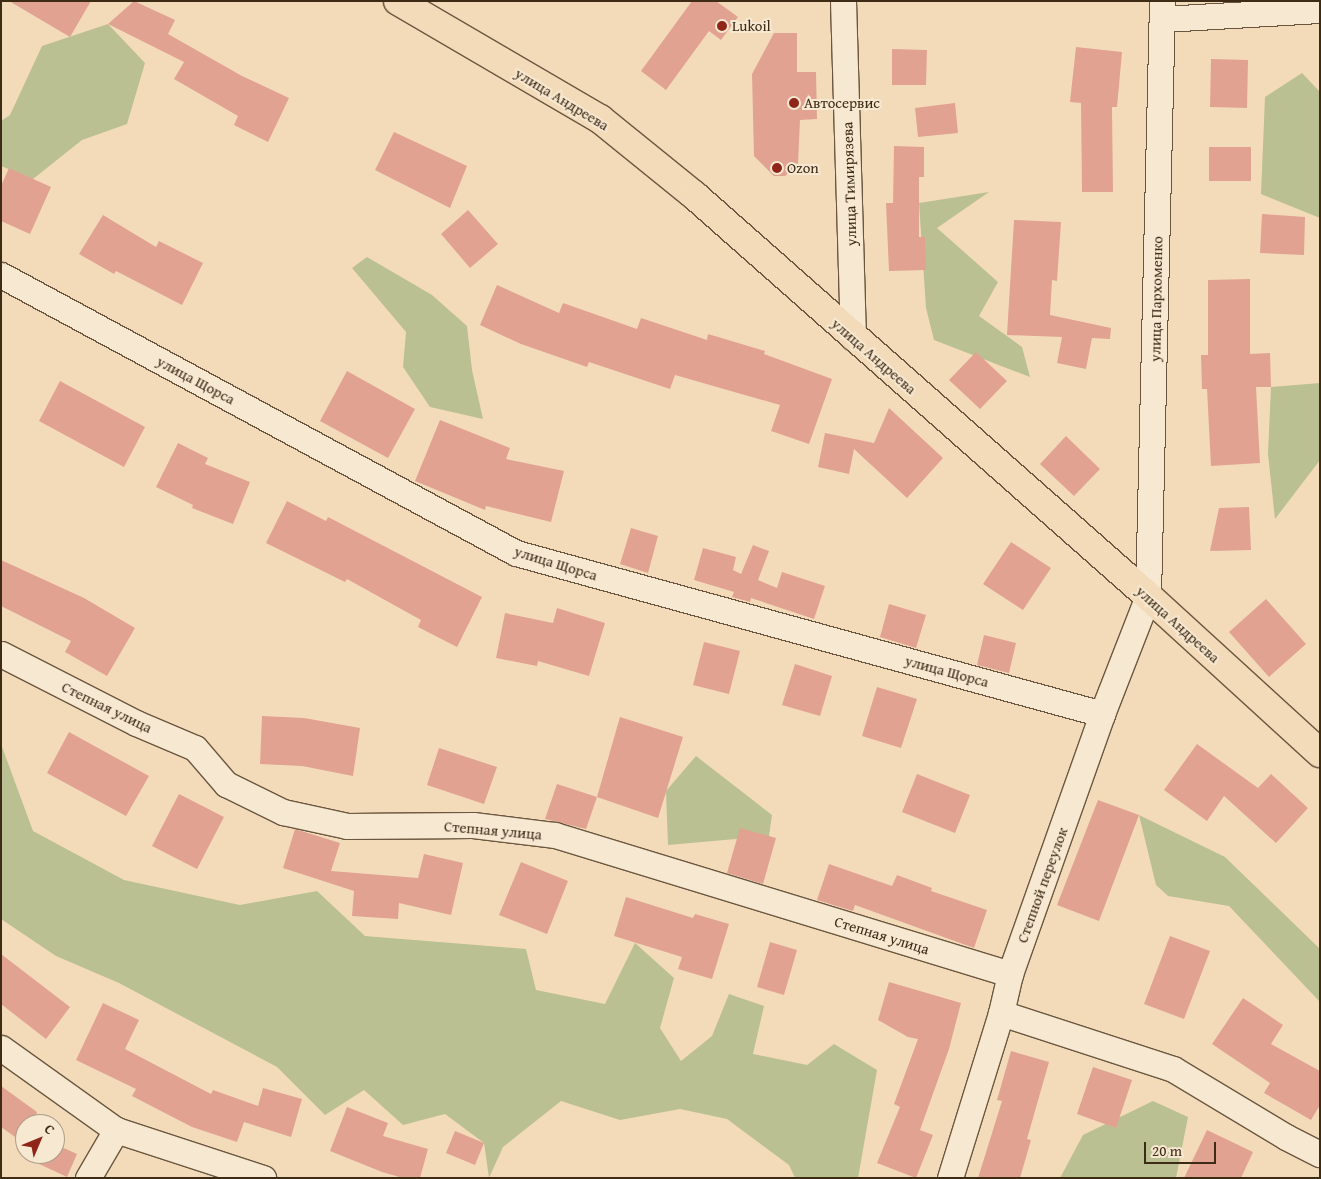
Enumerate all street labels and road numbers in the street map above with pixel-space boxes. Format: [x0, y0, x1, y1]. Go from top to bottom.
street label: улица Андреева [512, 64, 612, 134]
street label: улица Тимирязева [838, 121, 860, 247]
street label: улица Пархоменко [1146, 236, 1166, 362]
street label: улица Андреева [828, 314, 920, 398]
street label: улица Щорса [154, 352, 238, 408]
street label: улица Щорса [512, 542, 600, 584]
street label: улица Андреева [1132, 582, 1224, 666]
street label: улица Щорса [903, 651, 991, 691]
street label: Степная улица [59, 677, 155, 737]
street label: Степная улица [443, 817, 543, 843]
street label: Степной переулок [1013, 825, 1071, 945]
street label: Степная улица [832, 912, 932, 958]

